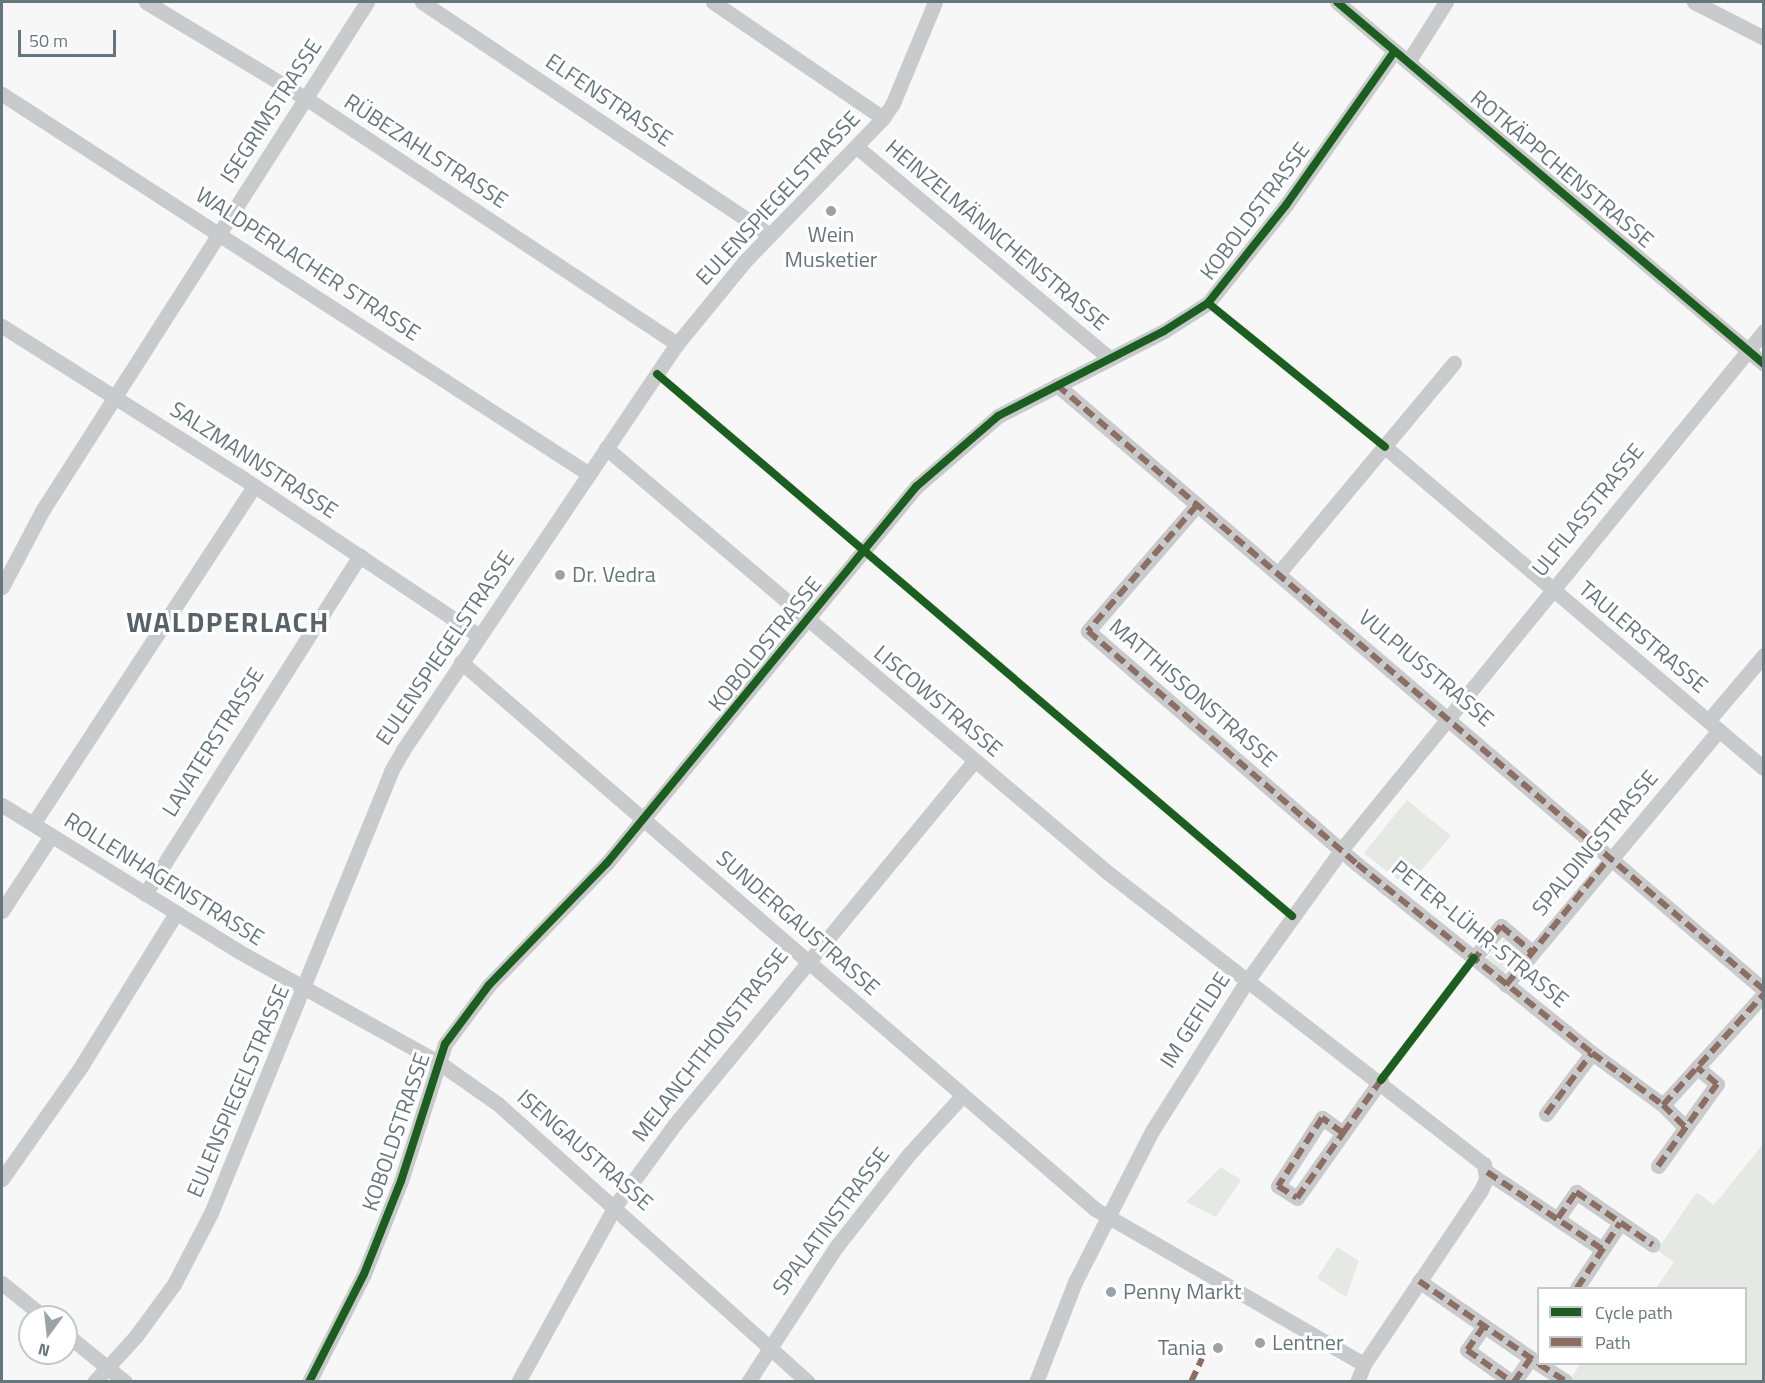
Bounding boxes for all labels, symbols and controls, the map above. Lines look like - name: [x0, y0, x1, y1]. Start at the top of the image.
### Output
- scale bar: [21, 18, 118, 56]
- text: 50 m: [29, 27, 68, 54]
- street label: ISEGRIMSTRASSE: [215, 34, 327, 188]
- street label: ELFENSTRASSE: [541, 48, 677, 152]
- street label: ROTKÄPPCHENSTRASSE: [1465, 85, 1659, 253]
- street label: RÜBEZAHLSTRASSE: [339, 88, 513, 214]
- street label: EULENSPIEGELSTRASSE: [690, 105, 866, 291]
- street label: HEINZELMÄNNCHENSTRASSE: [880, 134, 1114, 336]
- street label: KOBOLDSTRASSE: [1195, 137, 1315, 285]
- street label: WALDPERLACHER STRASSE: [191, 182, 425, 346]
- marker: Wein Musketier: [824, 204, 838, 218]
- place label: Wein Musketier: [785, 221, 877, 272]
- street label: SALZMANNSTRASSE: [165, 396, 343, 524]
- street label: ULFILASSTRASSE: [1526, 438, 1650, 582]
- street label: EULENSPIEGELSTRASSE: [370, 546, 520, 750]
- place label: Dr. Vedra: [572, 562, 656, 588]
- marker: Dr. Vedra: [553, 568, 567, 582]
- street label: KOBOLDSTRASSE: [703, 571, 827, 717]
- street label: TAULERSTRASSE: [1573, 576, 1713, 698]
- street label: VULPIUSSTRASSE: [1353, 604, 1499, 732]
- district label: WALDPERLACH: [126, 605, 330, 639]
- street label: MATTHISSONSTRASSE: [1104, 613, 1282, 773]
- street label: LISCOWSTRASSE: [868, 640, 1008, 762]
- street label: LAVATERSTRASSE: [157, 663, 269, 821]
- street label: SPALDINGSTRASSE: [1526, 765, 1664, 921]
- street label: ROLLENHAGENSTRASSE: [59, 807, 269, 951]
- street label: SUNDERGAUSTRASSE: [711, 845, 885, 1001]
- street label: PETER-LÜHR-STRASSE: [1386, 855, 1574, 1013]
- street label: MELANCHTHONSTRASSE: [626, 943, 794, 1147]
- street label: IM GEFILDE: [1154, 967, 1236, 1073]
- street label: EULENSPIEGELSTRASSE: [181, 981, 295, 1201]
- street label: KOBOLDSTRASSE: [357, 1050, 435, 1214]
- street label: ISENGAUSTRASSE: [512, 1084, 658, 1216]
- street label: SPALATINSTRASSE: [767, 1142, 895, 1300]
- place label: Penny Markt: [1123, 1279, 1241, 1305]
- marker: Penny Markt: [1104, 1285, 1118, 1299]
- legend: [1537, 1287, 1747, 1365]
- text: Cycle path: [1595, 1299, 1673, 1326]
- north arrow: [18, 1305, 78, 1365]
- text: Path: [1595, 1329, 1631, 1356]
- place label: Lentner: [1272, 1330, 1344, 1356]
- place label: Tania: [1158, 1335, 1206, 1361]
- marker: Lentner: [1253, 1336, 1267, 1350]
- text: N: [35, 1337, 52, 1363]
- marker: Tania: [1211, 1341, 1225, 1355]

